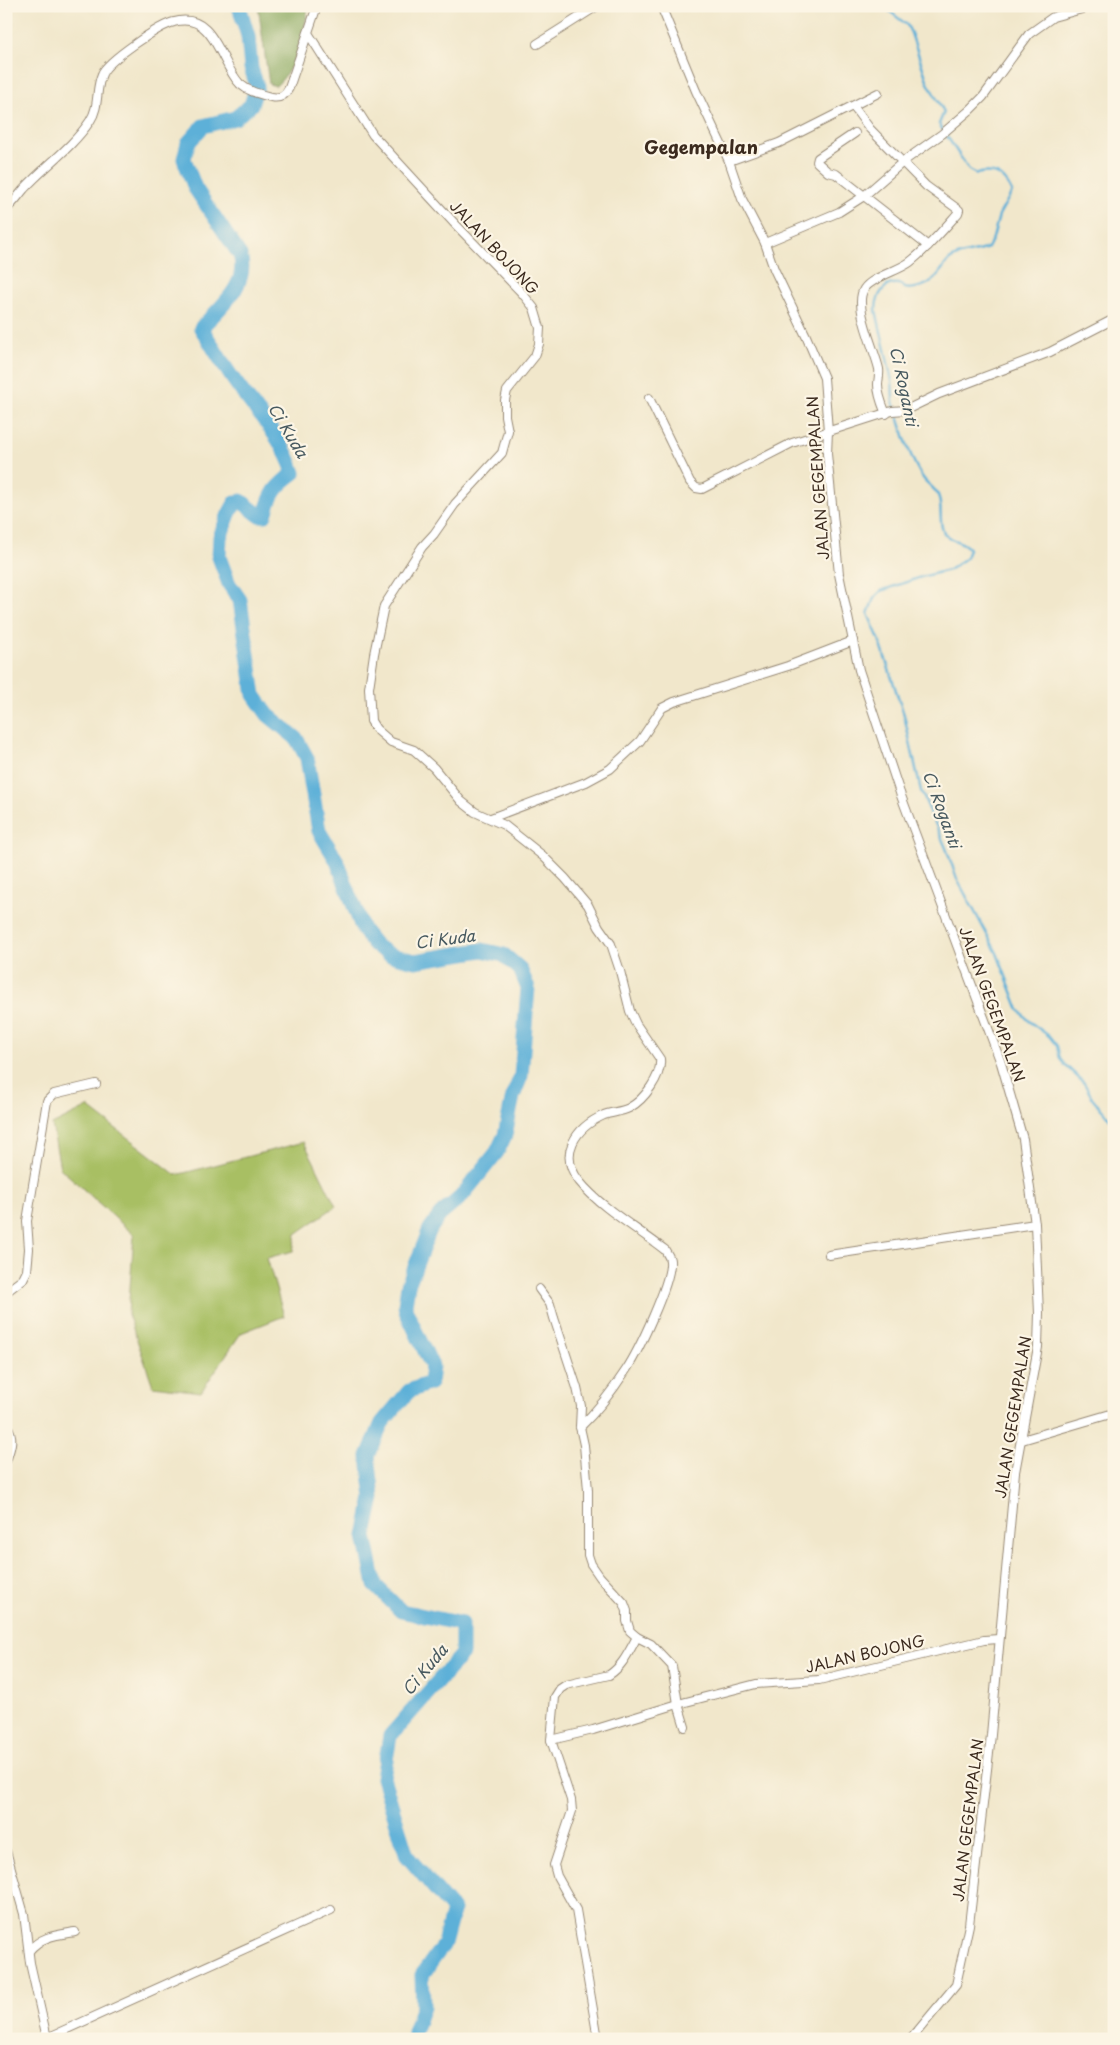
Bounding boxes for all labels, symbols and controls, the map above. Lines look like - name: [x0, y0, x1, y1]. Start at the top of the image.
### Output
- district label: Gegempalan: [644, 133, 758, 160]
- street label: JALAN BOJONG: [445, 194, 545, 300]
- water label: Ci Roganti: [885, 344, 926, 431]
- street label: JALAN GEGEMPALAN: [800, 395, 834, 561]
- water label: Ci Kuda: [263, 398, 315, 463]
- water label: Ci Roganti: [918, 767, 969, 854]
- water label: Ci Kuda: [414, 922, 478, 954]
- street label: JALAN GEGEMPALAN: [954, 923, 1032, 1085]
- street label: JALAN GEGEMPALAN: [988, 1334, 1036, 1500]
- street label: JALAN BOJONG: [803, 1628, 927, 1678]
- water label: Ci Kuda: [395, 1637, 453, 1700]
- street label: JALAN GEGEMPALAN: [946, 1737, 988, 1903]

